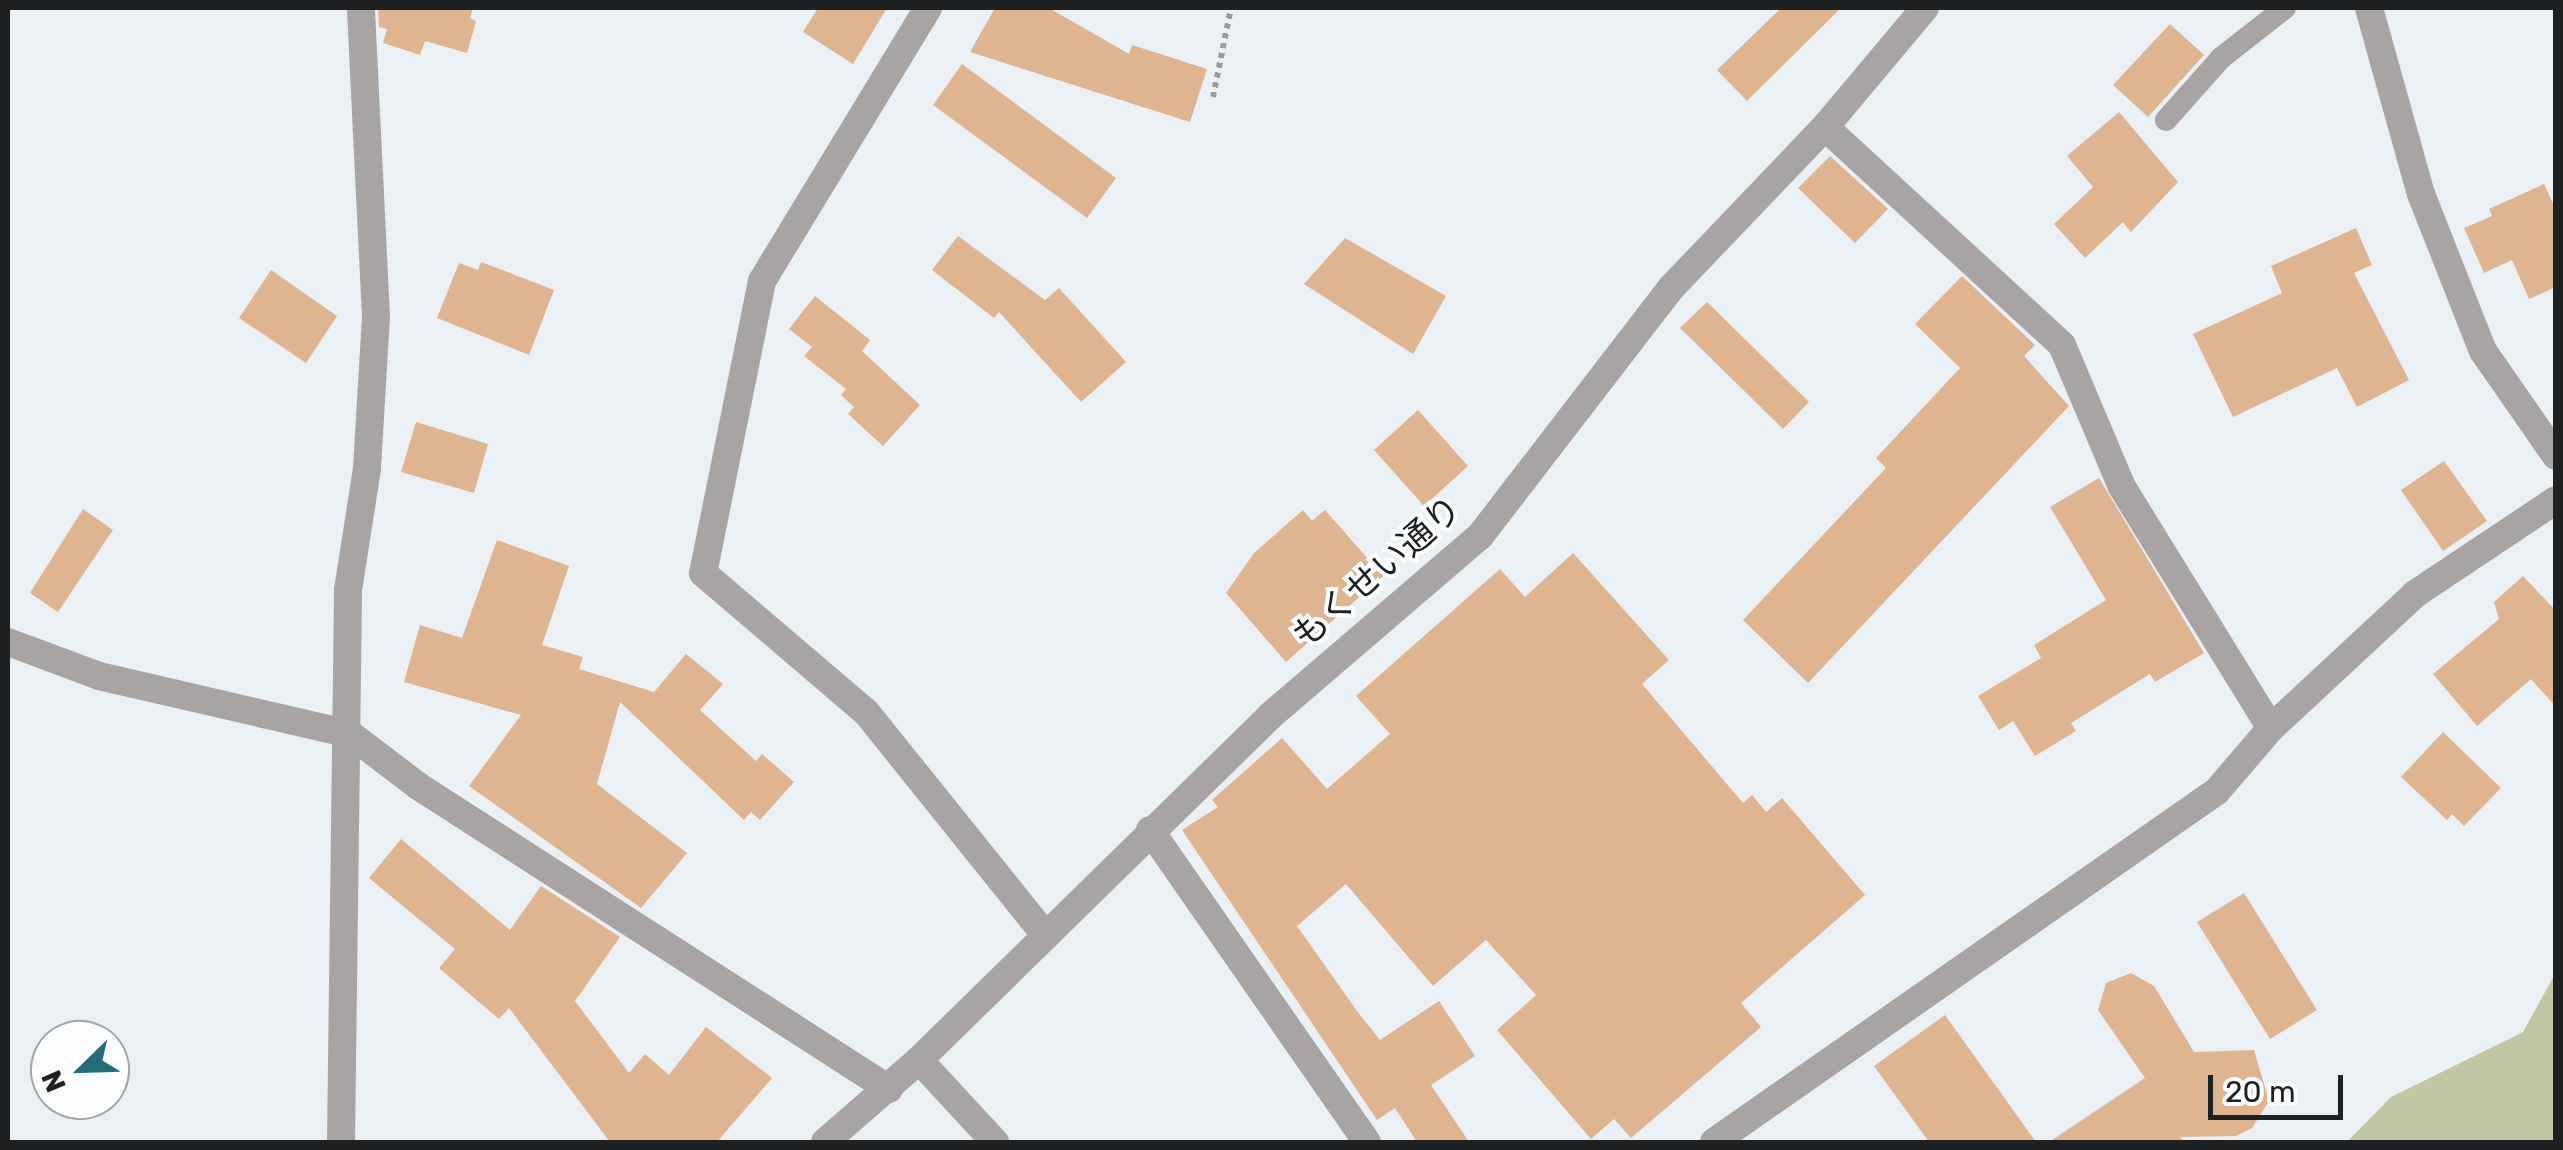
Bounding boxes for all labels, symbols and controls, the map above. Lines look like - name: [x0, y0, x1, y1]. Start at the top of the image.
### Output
- street label: もくせい通り: [1284, 487, 1470, 657]
- north arrow: [30, 1020, 130, 1120]
- scale bar: [2213, 1055, 2348, 1117]
- text: N: [35, 1065, 73, 1097]
- text: 20 m: [2225, 1074, 2296, 1110]

